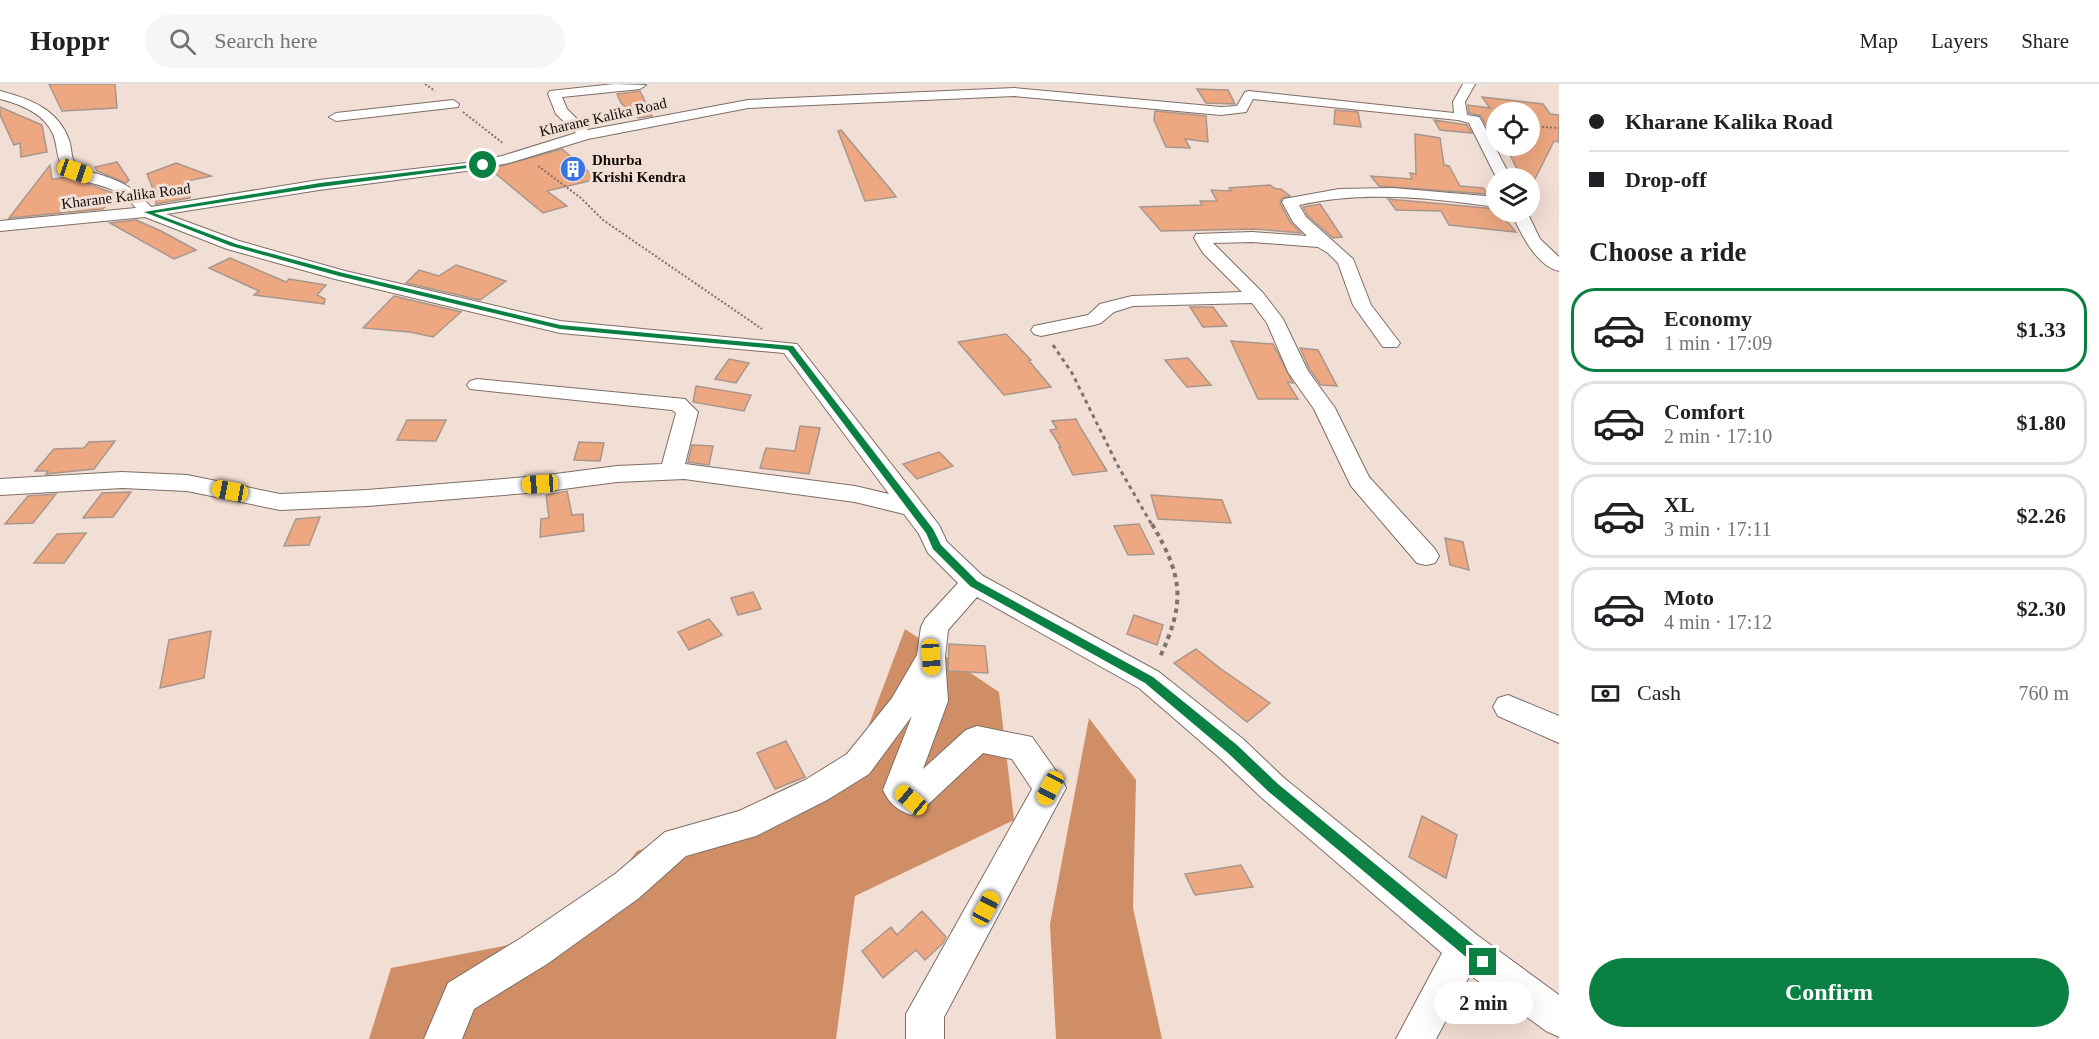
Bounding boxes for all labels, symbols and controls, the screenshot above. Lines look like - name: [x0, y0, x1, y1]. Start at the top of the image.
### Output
- search box: [145, 14, 565, 68]
- text: Hoppr: [30, 25, 109, 56]
- icon: search: [166, 25, 199, 58]
- text: Search here: [214, 28, 318, 53]
- text: Map: [1860, 29, 1898, 53]
- text: Layers: [1931, 29, 1988, 53]
- text: Share: [2021, 29, 2069, 53]
- street label: Kharane Kalika Road: [538, 94, 669, 139]
- map controls: [1486, 102, 1540, 222]
- button: locate: [1486, 102, 1540, 156]
- text: Kharane Kalika Road: [1625, 109, 1833, 134]
- route start: [469, 151, 496, 178]
- place label: Dhurba Krishi Kendra: [592, 152, 686, 185]
- building icon: Dhurba Krishi Kendra: [558, 154, 588, 184]
- car: [55, 157, 95, 185]
- text: Drop-off: [1625, 167, 1706, 192]
- button: layers: [1486, 168, 1540, 222]
- street label: Kharane Kalika Road: [61, 180, 192, 212]
- text: Choose a ride: [1589, 237, 1747, 267]
- icon: car: [1592, 303, 1646, 357]
- text: Economy: [1664, 306, 1752, 331]
- text: $1.33: [2017, 317, 2066, 342]
- text: 1 min · 17:09: [1664, 332, 1772, 354]
- icon: car: [1592, 396, 1646, 450]
- text: Comfort: [1664, 399, 1745, 424]
- text: $1.80: [2017, 410, 2066, 435]
- text: 2 min · 17:10: [1664, 425, 1772, 447]
- car: [521, 474, 559, 494]
- car: [211, 479, 249, 503]
- icon: car: [1592, 489, 1646, 543]
- text: XL: [1664, 492, 1695, 517]
- text: $2.26: [2017, 503, 2066, 528]
- text: 3 min · 17:11: [1664, 518, 1772, 540]
- icon: car: [1592, 582, 1646, 636]
- text: Moto: [1664, 585, 1714, 610]
- text: $2.30: [2017, 596, 2066, 621]
- text: 4 min · 17:12: [1664, 611, 1772, 633]
- car: [921, 638, 941, 676]
- icon: cash: [1589, 677, 1622, 710]
- text: Cash: [1637, 680, 1681, 705]
- text: 760 m: [2018, 682, 2069, 704]
- car: [1034, 768, 1066, 808]
- car: [891, 782, 931, 818]
- car: [970, 888, 1002, 928]
- route end: [1469, 948, 1496, 975]
- button: Confirm: [1589, 958, 2069, 1027]
- callout: 2 min: [1434, 983, 1532, 1025]
- text: 2 min: [1459, 992, 1508, 1014]

